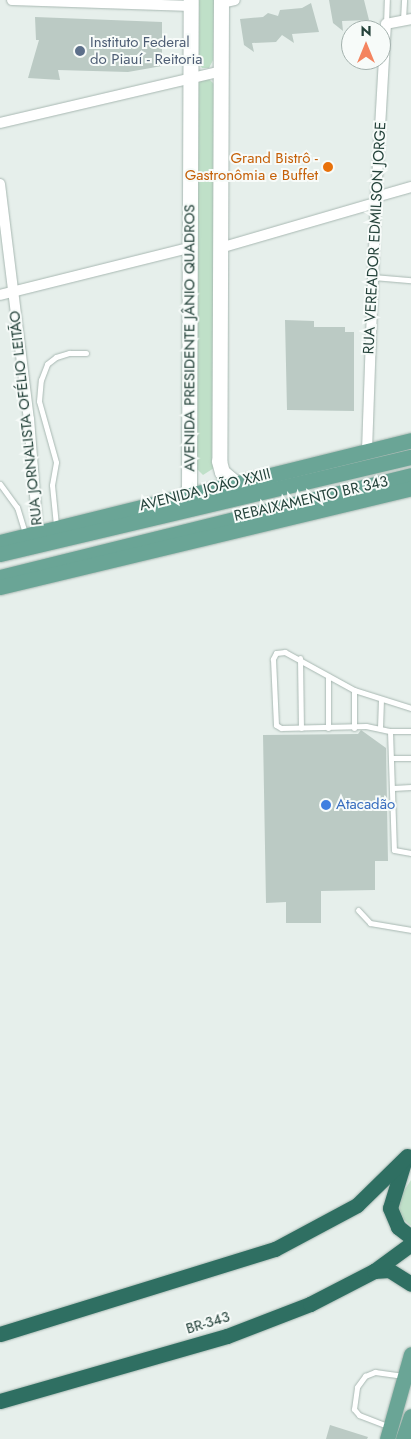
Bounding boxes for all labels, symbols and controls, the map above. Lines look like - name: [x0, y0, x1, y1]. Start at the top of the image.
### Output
- north arrow: [341, 20, 391, 70]
- text: N: [360, 21, 372, 41]
- place label: Instituto Federal do Piauí - Reitoria: [90, 33, 203, 68]
- marker: Instituto Federal do Piauí - Reitoria: [74, 45, 86, 57]
- street label: RUA VEREADOR EDMILSON JORGE: [360, 121, 390, 355]
- place label: Grand Bistrô - Gastronômia e Buffet: [185, 149, 318, 184]
- marker: Grand Bistrô - Gastronômia e Buffet: [322, 161, 334, 173]
- street label: AVENIDA PRESIDENTE JÂNIO QUADROS: [181, 204, 199, 472]
- street label: RUA JORNALISTA OFÉLIO LEITÃO: [6, 310, 46, 526]
- street label: AVENIDA JOÃO XXIII: [138, 465, 272, 515]
- street label: REBAIXAMENTO BR 343: [232, 473, 390, 525]
- place label: Atacadão: [336, 796, 395, 814]
- marker: Atacadão: [320, 799, 332, 811]
- street label: BR-343: [184, 1308, 232, 1338]

